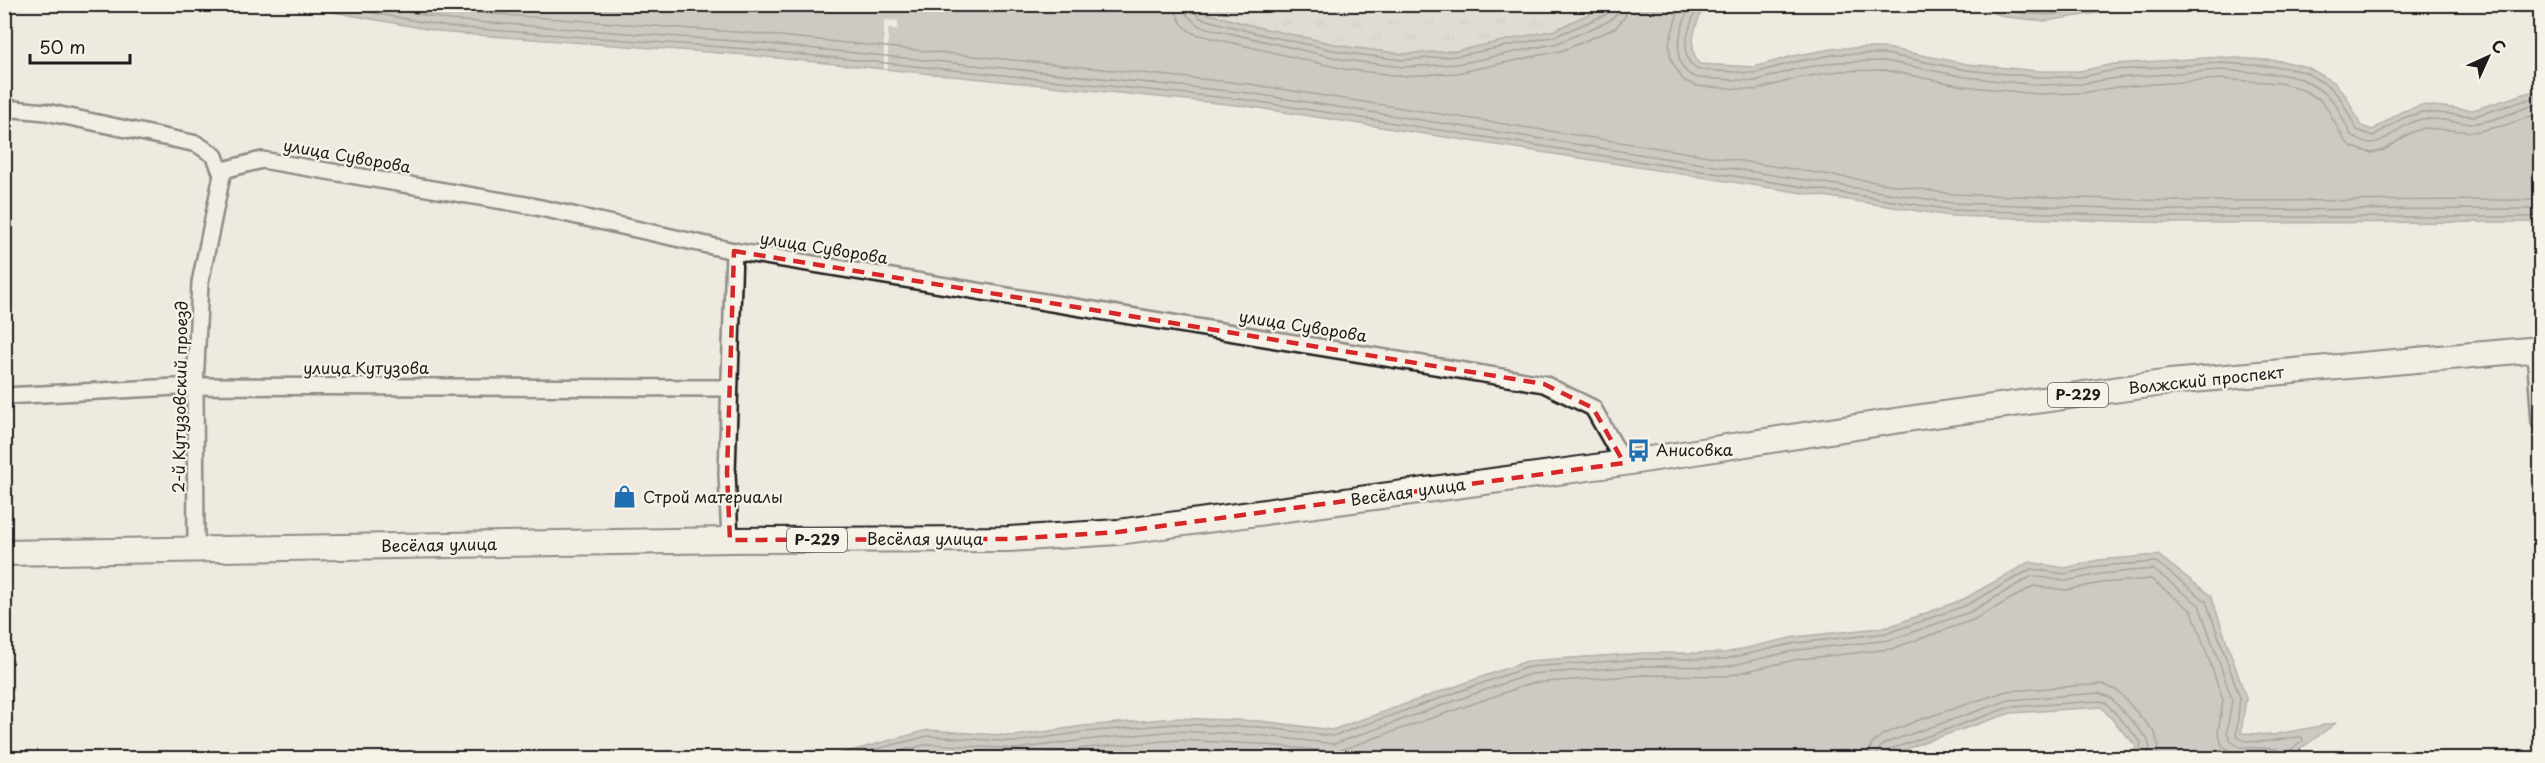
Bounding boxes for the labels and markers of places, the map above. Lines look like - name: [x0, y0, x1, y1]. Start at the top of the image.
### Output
- bus stop icon: Анисовка: [1625, 437, 1651, 463]
- place label: Анисовка: [1656, 437, 1733, 461]
- shop icon: Строй материалы: [612, 484, 638, 510]
- place label: Строй материалы: [643, 484, 783, 508]

